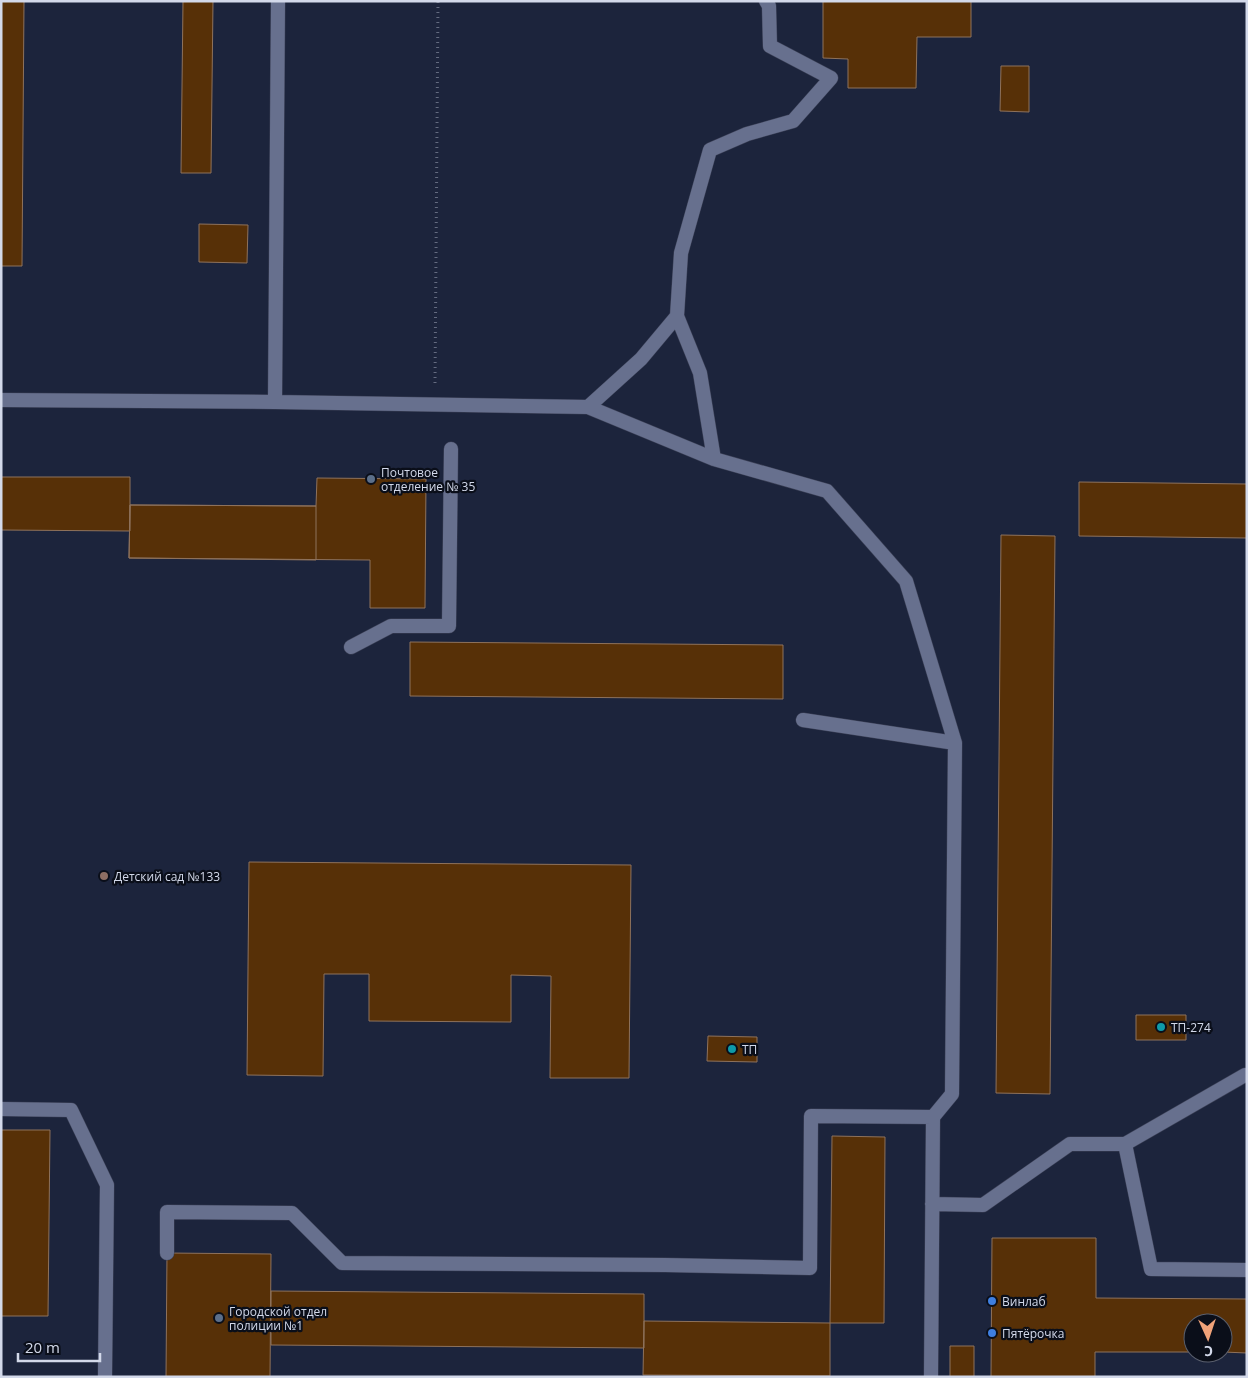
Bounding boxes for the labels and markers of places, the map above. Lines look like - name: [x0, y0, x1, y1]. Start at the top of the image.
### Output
- place label: Почтовое отделение № 35: [381, 464, 475, 495]
- marker: Почтовое отделение № 35: [365, 473, 377, 485]
- place label: Детский сад №133: [114, 868, 220, 885]
- marker: Детский сад №133: [98, 870, 110, 882]
- place label: ТП-274: [1171, 1019, 1211, 1036]
- marker: ТП-274: [1155, 1021, 1167, 1033]
- place label: ТП: [742, 1041, 757, 1058]
- marker: ТП: [726, 1043, 738, 1055]
- place label: Винлаб: [1002, 1293, 1046, 1310]
- marker: Винлаб: [986, 1295, 998, 1307]
- place label: Городской отдел полиции №1: [229, 1303, 327, 1334]
- marker: Городской отдел полиции №1: [213, 1312, 225, 1324]
- place label: Пятёрочка: [1002, 1325, 1064, 1342]
- marker: Пятёрочка: [986, 1327, 998, 1339]

